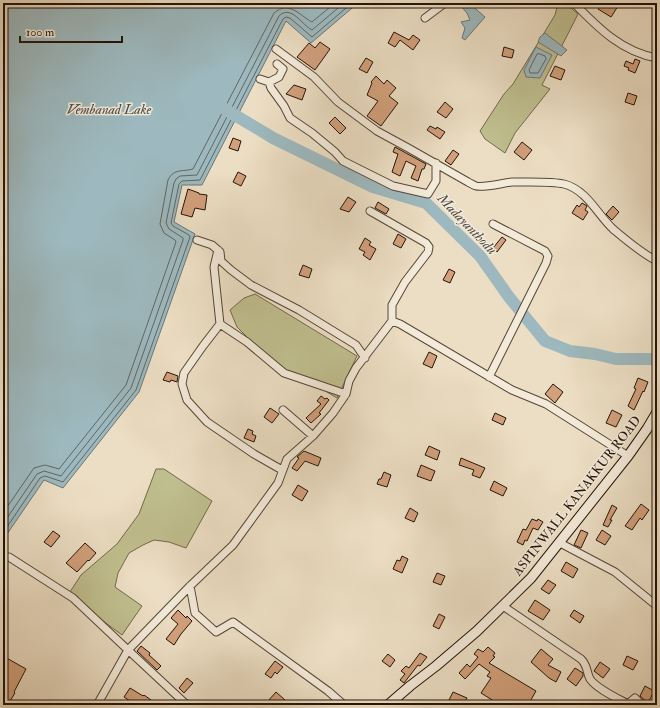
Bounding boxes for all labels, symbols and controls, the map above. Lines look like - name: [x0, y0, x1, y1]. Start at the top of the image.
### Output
- scale bar: [20, 18, 122, 44]
- text: 100 m: [26, 25, 55, 40]
- water label: Vembanad Lake: [67, 101, 151, 118]
- water label: Madayanthodu: [433, 189, 500, 258]
- street label: ASPINWALL KANAKKUR ROAD: [509, 413, 644, 580]

